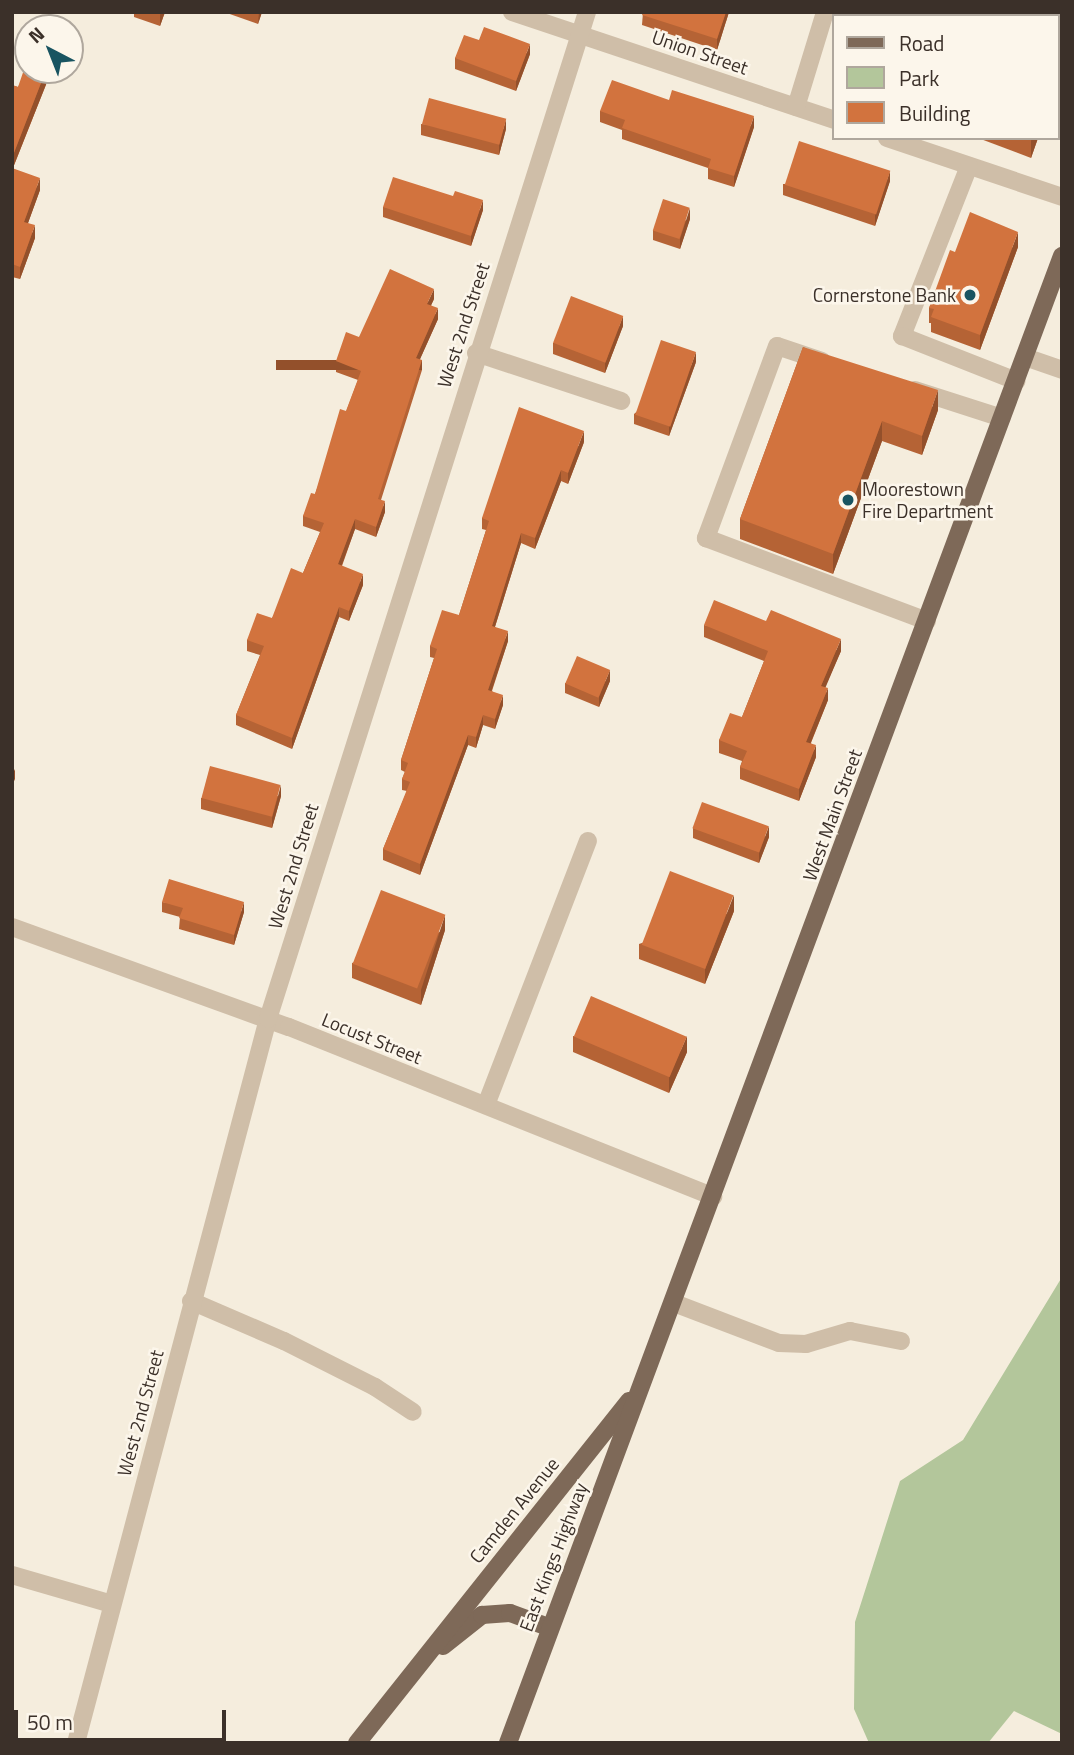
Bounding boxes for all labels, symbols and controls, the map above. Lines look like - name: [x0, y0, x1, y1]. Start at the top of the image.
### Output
- north arrow: [14, 14, 84, 84]
- legend: [832, 14, 1060, 140]
- text: N: [21, 19, 51, 50]
- street label: Union Street: [649, 25, 751, 79]
- text: Road: [899, 27, 944, 59]
- text: Park: [899, 62, 939, 94]
- text: Building: [899, 97, 970, 129]
- street label: West 2nd Street: [432, 260, 494, 390]
- place label: Cornerstone Bank: [813, 284, 956, 306]
- marker: Cornerstone Bank: [962, 287, 978, 303]
- place label: Moorestown Fire Department: [862, 478, 993, 522]
- marker: Moorestown Fire Department: [840, 492, 856, 508]
- street label: West Main Street: [798, 746, 866, 884]
- street label: West 2nd Street: [263, 801, 323, 931]
- street label: Locust Street: [319, 1008, 425, 1068]
- street label: West 2nd Street: [112, 1347, 168, 1479]
- street label: Camden Avenue: [464, 1453, 564, 1567]
- street label: East Kings Highway: [514, 1479, 592, 1635]
- scale bar: [18, 1696, 229, 1740]
- text: 50 m: [27, 1706, 73, 1738]

